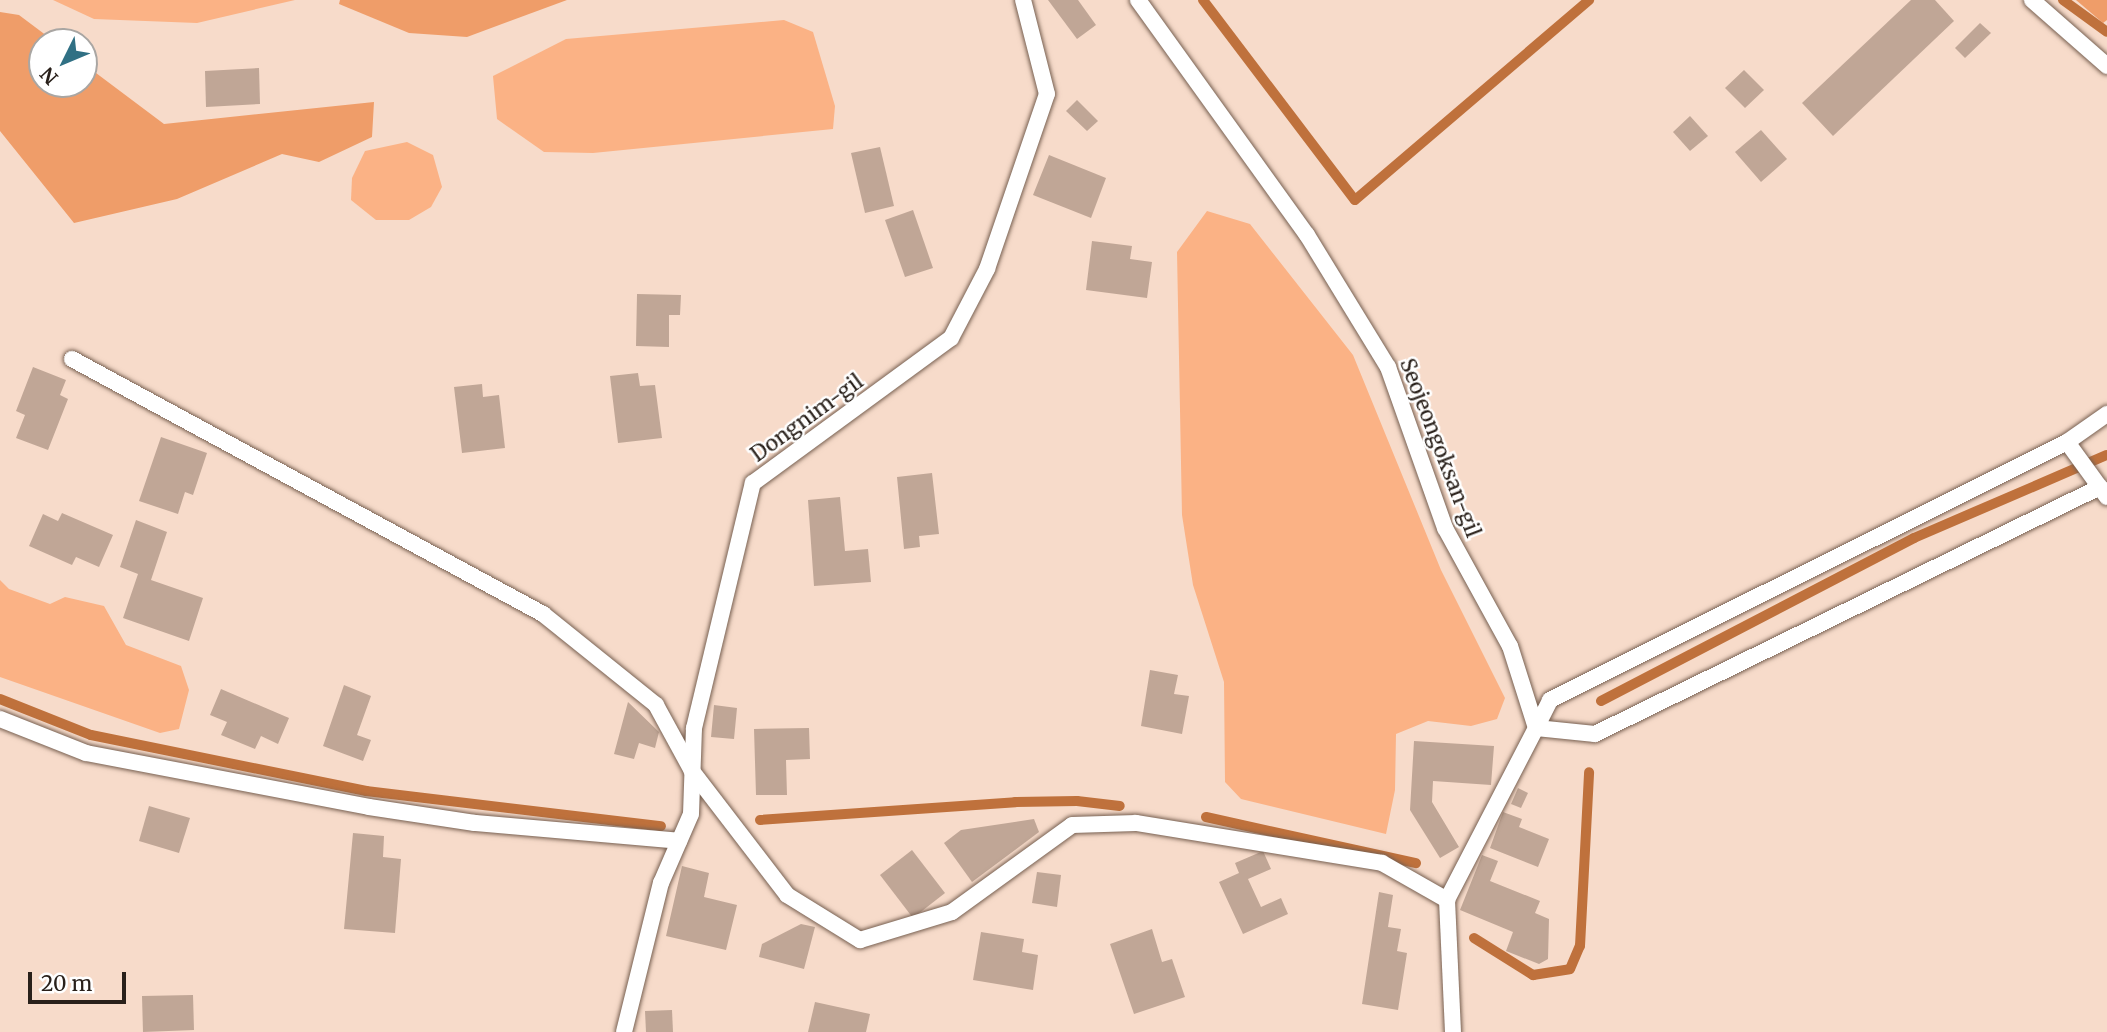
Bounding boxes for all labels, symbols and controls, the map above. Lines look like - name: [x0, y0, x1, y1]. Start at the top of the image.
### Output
- north arrow: [28, 28, 98, 98]
- text: N: [35, 62, 63, 90]
- street label: Seojeongoksan-gil: [1394, 355, 1486, 541]
- street label: Dongnim-gil: [746, 369, 868, 467]
- scale bar: [32, 958, 130, 1002]
- text: 20 m: [41, 970, 92, 997]

